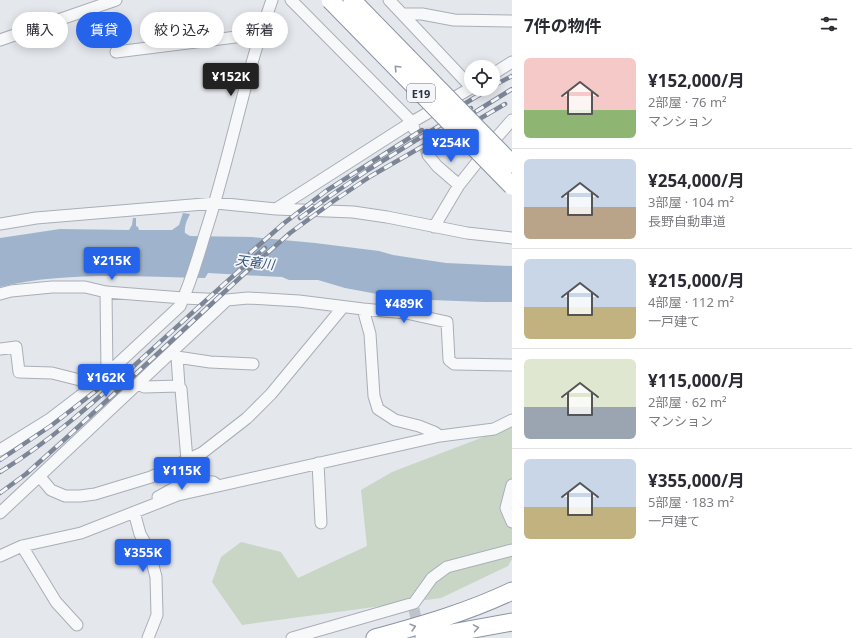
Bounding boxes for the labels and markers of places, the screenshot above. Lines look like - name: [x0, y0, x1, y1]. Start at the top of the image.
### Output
- pin: ¥152K: [203, 63, 259, 97]
- pin: ¥254K: [423, 129, 479, 163]
- pin: ¥215K: [84, 247, 140, 281]
- pin: ¥489K: [376, 290, 432, 324]
- pin: ¥162K: [78, 364, 134, 398]
- pin: ¥115K: [154, 457, 210, 491]
- pin: ¥355K: [115, 539, 171, 573]

